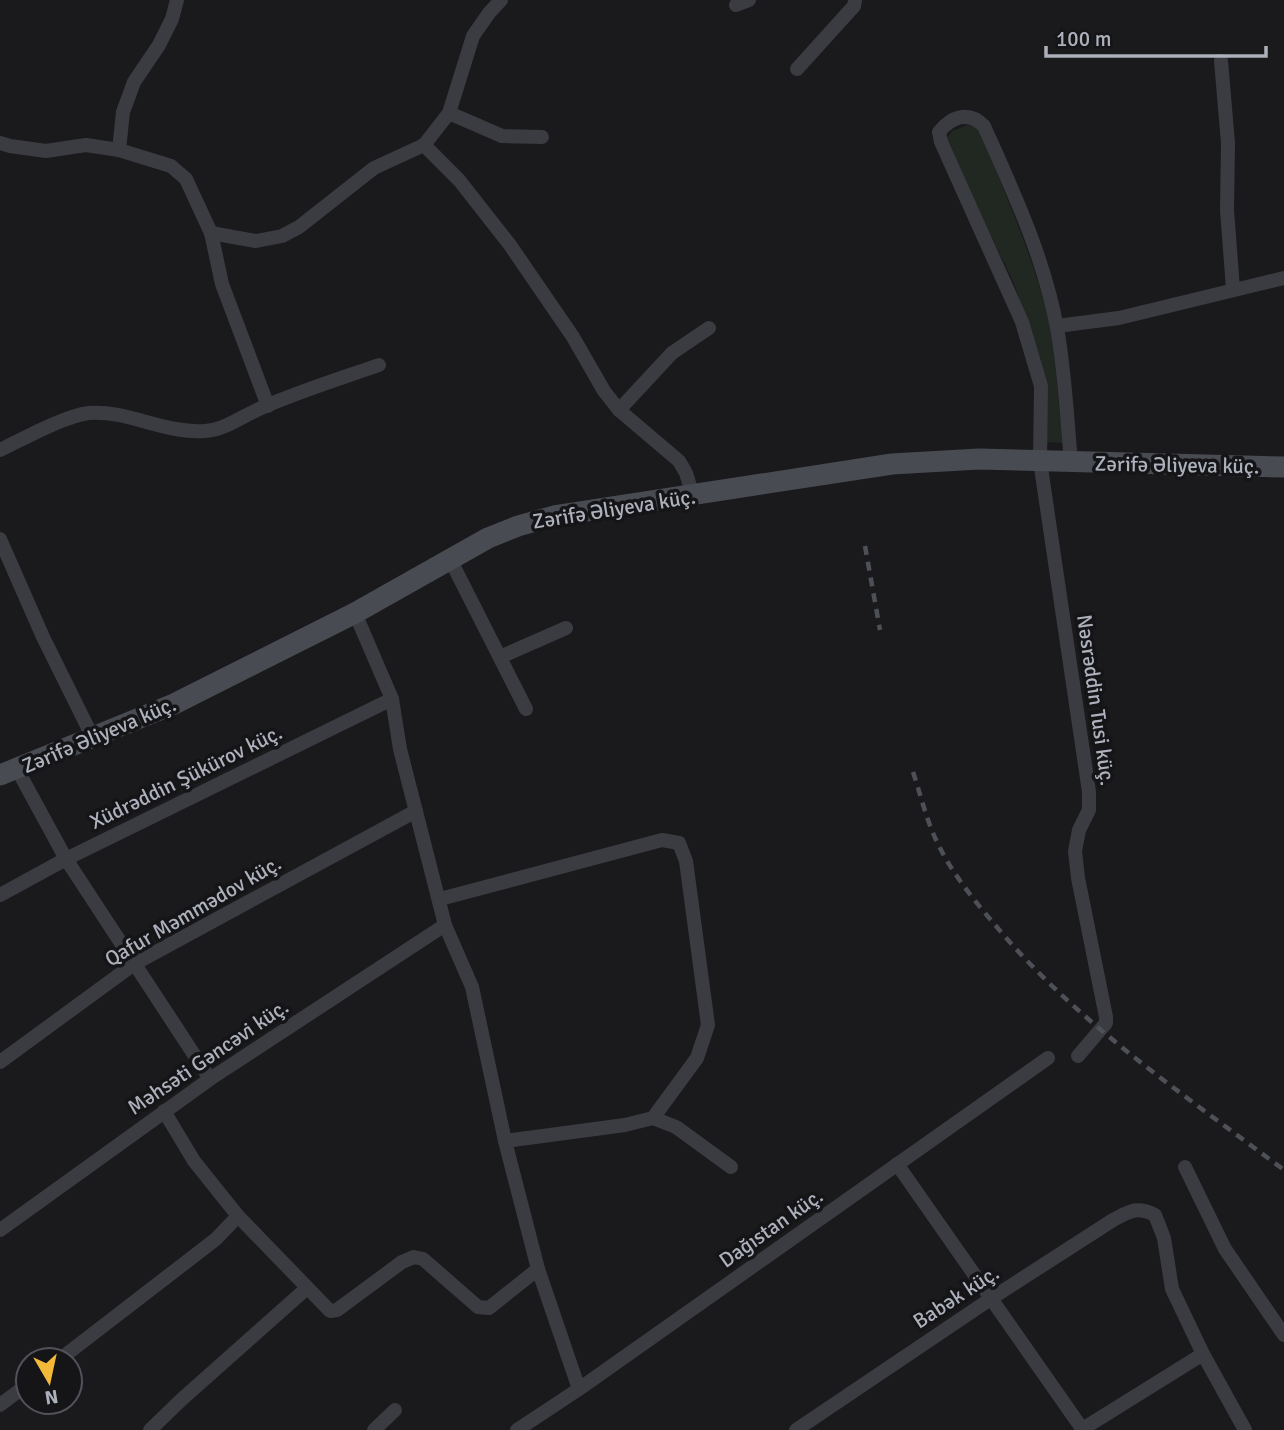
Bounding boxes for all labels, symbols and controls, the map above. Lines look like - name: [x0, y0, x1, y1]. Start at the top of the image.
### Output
- scale bar: [1046, 14, 1266, 58]
- text: 100 m: [1056, 26, 1111, 52]
- street label: Zərifə Əliyeva küç.: [1094, 451, 1260, 479]
- street label: Zərifə Əliyeva küç.: [531, 483, 697, 535]
- street label: Nəsrəddin Tusi küç.: [1071, 613, 1121, 787]
- street label: Zərifə Əliyeva küç.: [18, 691, 180, 779]
- street label: Xüdrəddin Şükürov küç.: [86, 719, 286, 835]
- street label: Qafur Məmmədov küç.: [100, 850, 286, 972]
- street label: Məhsəti Gəncəvi küç.: [123, 993, 293, 1121]
- street label: Dağıstan küç.: [714, 1183, 828, 1273]
- street label: Babək küç.: [908, 1260, 1004, 1334]
- north arrow: [14, 1346, 84, 1416]
- text: N: [43, 1384, 60, 1410]

